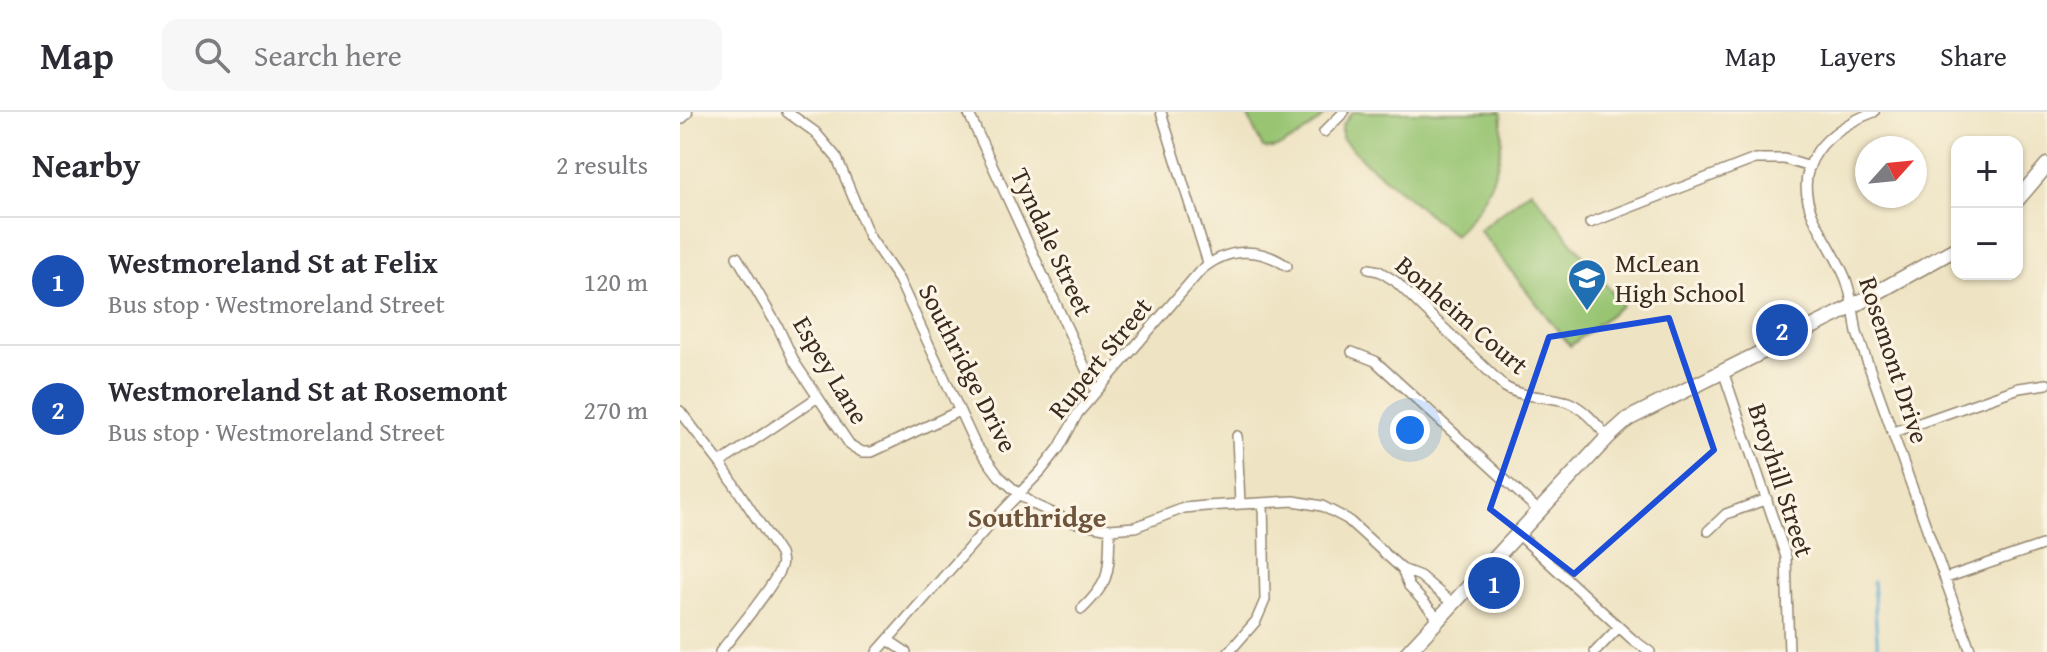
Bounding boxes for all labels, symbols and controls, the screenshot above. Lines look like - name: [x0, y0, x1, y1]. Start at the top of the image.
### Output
- search box: [162, 19, 722, 91]
- text: Map: [40, 27, 114, 83]
- icon: search: [190, 33, 234, 77]
- text: Search here: [254, 33, 402, 77]
- text: Map: [1725, 35, 1776, 76]
- text: Layers: [1820, 35, 1896, 76]
- text: Share: [1940, 35, 2007, 76]
- north arrow: [1855, 136, 1927, 208]
- map controls: [1951, 136, 2023, 280]
- button: +: [1951, 136, 2023, 208]
- text: Nearby: [32, 140, 141, 189]
- text: 2 results: [556, 145, 648, 184]
- street label: Tyndale Street: [1001, 161, 1104, 322]
- button: −: [1951, 208, 2023, 280]
- text: Westmoreland St at Felix: [108, 240, 438, 284]
- place label: McLean High School: [1615, 243, 1745, 312]
- street label: Bonheim Court: [1387, 246, 1537, 383]
- school or university icon: McLean High School: [1566, 257, 1608, 312]
- text: 1: [51, 262, 65, 301]
- text: 120 m: [583, 262, 648, 301]
- street label: Rosemont Drive: [1849, 272, 1940, 448]
- street label: Southridge Drive: [909, 277, 1028, 459]
- text: Bus stop · Westmoreland Street: [108, 284, 445, 323]
- street label: Rupert Street: [1038, 288, 1161, 427]
- pin: 2: [1756, 300, 1808, 360]
- street label: Espey Lane: [784, 308, 879, 431]
- text: Westmoreland St at Rosemont: [108, 368, 507, 412]
- text: 2: [51, 390, 65, 429]
- text: 270 m: [583, 390, 648, 429]
- street label: Broyhill Street: [1738, 398, 1825, 562]
- your location: [1390, 410, 1430, 450]
- text: Bus stop · Westmoreland Street: [108, 412, 445, 451]
- district label: Southridge: [968, 496, 1106, 537]
- pin: 1: [1468, 553, 1520, 613]

